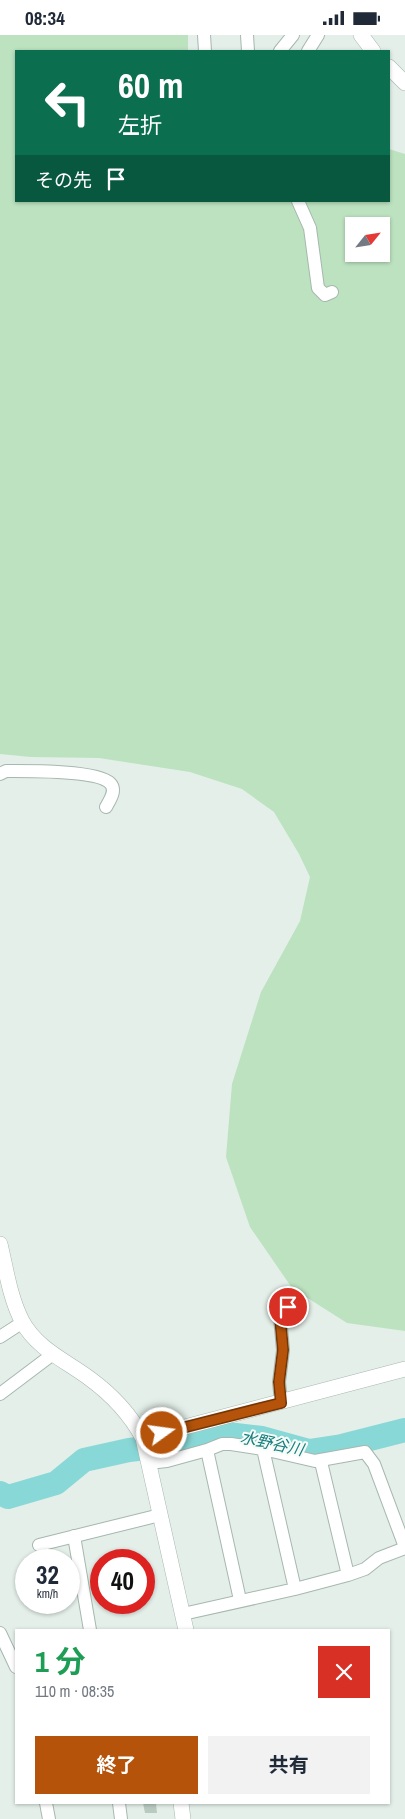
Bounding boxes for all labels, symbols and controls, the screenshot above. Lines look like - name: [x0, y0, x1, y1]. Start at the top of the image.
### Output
- text: 08:34: [25, 5, 65, 31]
- text: 60 m: [118, 62, 183, 109]
- icon: left: [35, 70, 100, 135]
- text: 左折: [118, 110, 162, 140]
- icon: arrive: [102, 165, 130, 193]
- text: その先: [35, 167, 92, 193]
- north arrow: [345, 217, 390, 263]
- map controls: [345, 217, 390, 262]
- pin: [267, 1286, 309, 1328]
- icon: arrive: [274, 1293, 302, 1321]
- position arrow: [135, 1406, 187, 1458]
- water label: 水野谷川: [238, 1426, 308, 1461]
- speed limit sign: 40: [90, 1549, 155, 1614]
- text: 32: [36, 1558, 59, 1592]
- text: km/h: [37, 1586, 58, 1602]
- text: 1 分: [35, 1641, 86, 1681]
- button: close: [318, 1646, 370, 1698]
- text: 110 m · 08:35: [35, 1680, 114, 1702]
- button: 終了: [35, 1736, 198, 1794]
- button: 共有: [208, 1736, 370, 1794]

